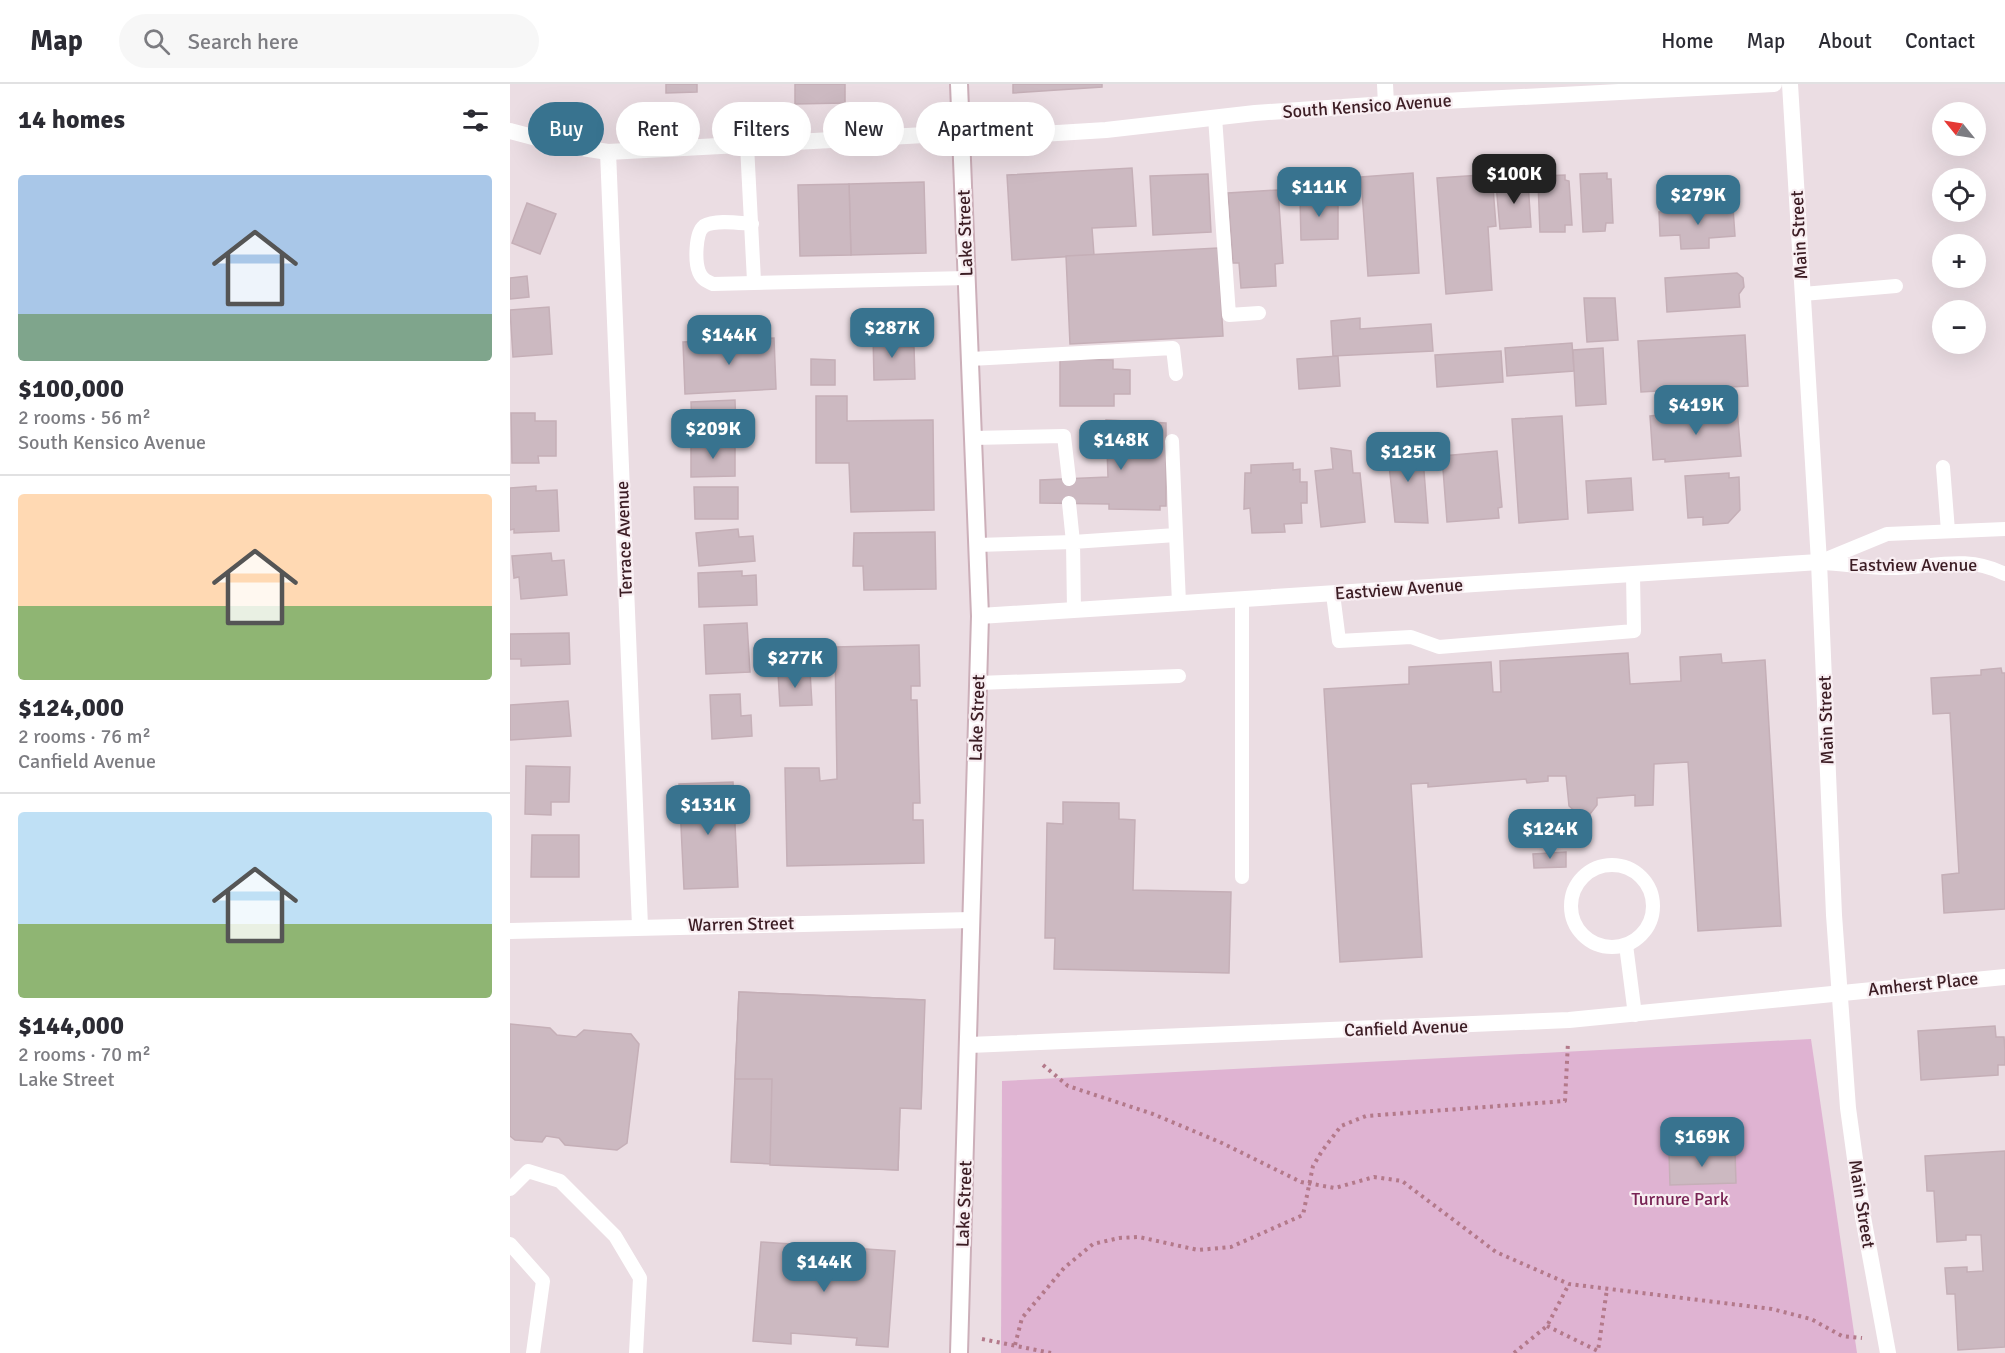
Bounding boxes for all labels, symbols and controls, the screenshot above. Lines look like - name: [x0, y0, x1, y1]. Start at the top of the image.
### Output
- search box: [119, 14, 539, 68]
- text: Map: [30, 24, 83, 58]
- icon: search: [140, 25, 173, 58]
- text: Search here: [188, 28, 299, 55]
- text: Home: [1661, 28, 1714, 54]
- text: Map: [1747, 28, 1785, 54]
- text: About: [1818, 28, 1872, 54]
- text: Contact: [1905, 28, 1975, 54]
- street label: South Kensico Avenue: [1282, 89, 1452, 123]
- chip: Buy: [528, 102, 604, 156]
- chip: Rent: [616, 102, 700, 156]
- chip: Filters: [712, 102, 811, 156]
- chip: New: [823, 102, 904, 156]
- chip: Apartment: [916, 102, 1055, 156]
- north arrow: [1932, 102, 1986, 156]
- map controls: [1932, 102, 1986, 354]
- text: 14 homes: [18, 104, 125, 136]
- icon: filters: [459, 104, 492, 137]
- pin: $100K: [1472, 154, 1556, 205]
- text: $100K: [1486, 161, 1542, 186]
- pin: $111K: [1277, 167, 1361, 218]
- button: locate: [1932, 168, 1986, 222]
- text: $111K: [1291, 174, 1347, 199]
- pin: $279K: [1656, 175, 1740, 226]
- text: $279K: [1670, 182, 1726, 207]
- street label: Lake Street: [952, 189, 978, 277]
- street label: Main Street: [1786, 190, 1812, 280]
- icon: home: [201, 214, 309, 322]
- button: +: [1932, 234, 1986, 288]
- button: −: [1932, 300, 1986, 354]
- pin: $287K: [850, 308, 934, 359]
- pin: $144K: [687, 315, 771, 366]
- text: $287K: [864, 315, 920, 340]
- text: $144K: [701, 322, 757, 347]
- text: $100,000: [18, 373, 124, 405]
- pin: $419K: [1654, 385, 1738, 436]
- text: $419K: [1668, 392, 1724, 417]
- text: 2 rooms · 56 m²: [18, 405, 151, 430]
- pin: $209K: [671, 409, 755, 460]
- text: $209K: [685, 416, 741, 441]
- pin: $148K: [1079, 420, 1163, 471]
- text: $148K: [1093, 427, 1149, 452]
- text: South Kensico Avenue: [18, 430, 206, 455]
- pin: $125K: [1366, 432, 1450, 483]
- text: $125K: [1380, 439, 1436, 464]
- street label: Terrace Avenue: [611, 481, 637, 597]
- icon: home: [201, 533, 309, 641]
- street label: Eastview Avenue: [1849, 554, 1977, 576]
- street label: Eastview Avenue: [1334, 574, 1464, 604]
- pin: $277K: [753, 638, 837, 689]
- text: $277K: [767, 645, 823, 670]
- street label: Lake Street: [964, 674, 990, 762]
- street label: Main Street: [1813, 675, 1839, 765]
- text: $124,000: [18, 692, 124, 724]
- text: 2 rooms · 76 m²: [18, 724, 151, 749]
- text: Canfield Avenue: [18, 749, 156, 774]
- pin: $131K: [666, 785, 750, 836]
- text: $131K: [680, 792, 736, 817]
- pin: $124K: [1508, 809, 1592, 860]
- text: $124K: [1522, 816, 1578, 841]
- icon: home: [201, 851, 309, 959]
- street label: Warren Street: [688, 912, 794, 936]
- street label: Amherst Place: [1867, 967, 1979, 1001]
- text: $144,000: [18, 1010, 124, 1042]
- street label: Canfield Avenue: [1344, 1015, 1468, 1041]
- text: 2 rooms · 70 m²: [18, 1042, 151, 1067]
- text: Lake Street: [18, 1067, 115, 1092]
- pin: $169K: [1660, 1117, 1744, 1168]
- text: $169K: [1674, 1124, 1730, 1149]
- street label: Main Street: [1844, 1158, 1880, 1250]
- street label: Lake Street: [951, 1160, 977, 1248]
- park label: Turnure Park: [1631, 1188, 1729, 1210]
- pin: $144K: [782, 1242, 866, 1293]
- text: $144K: [796, 1249, 852, 1274]

